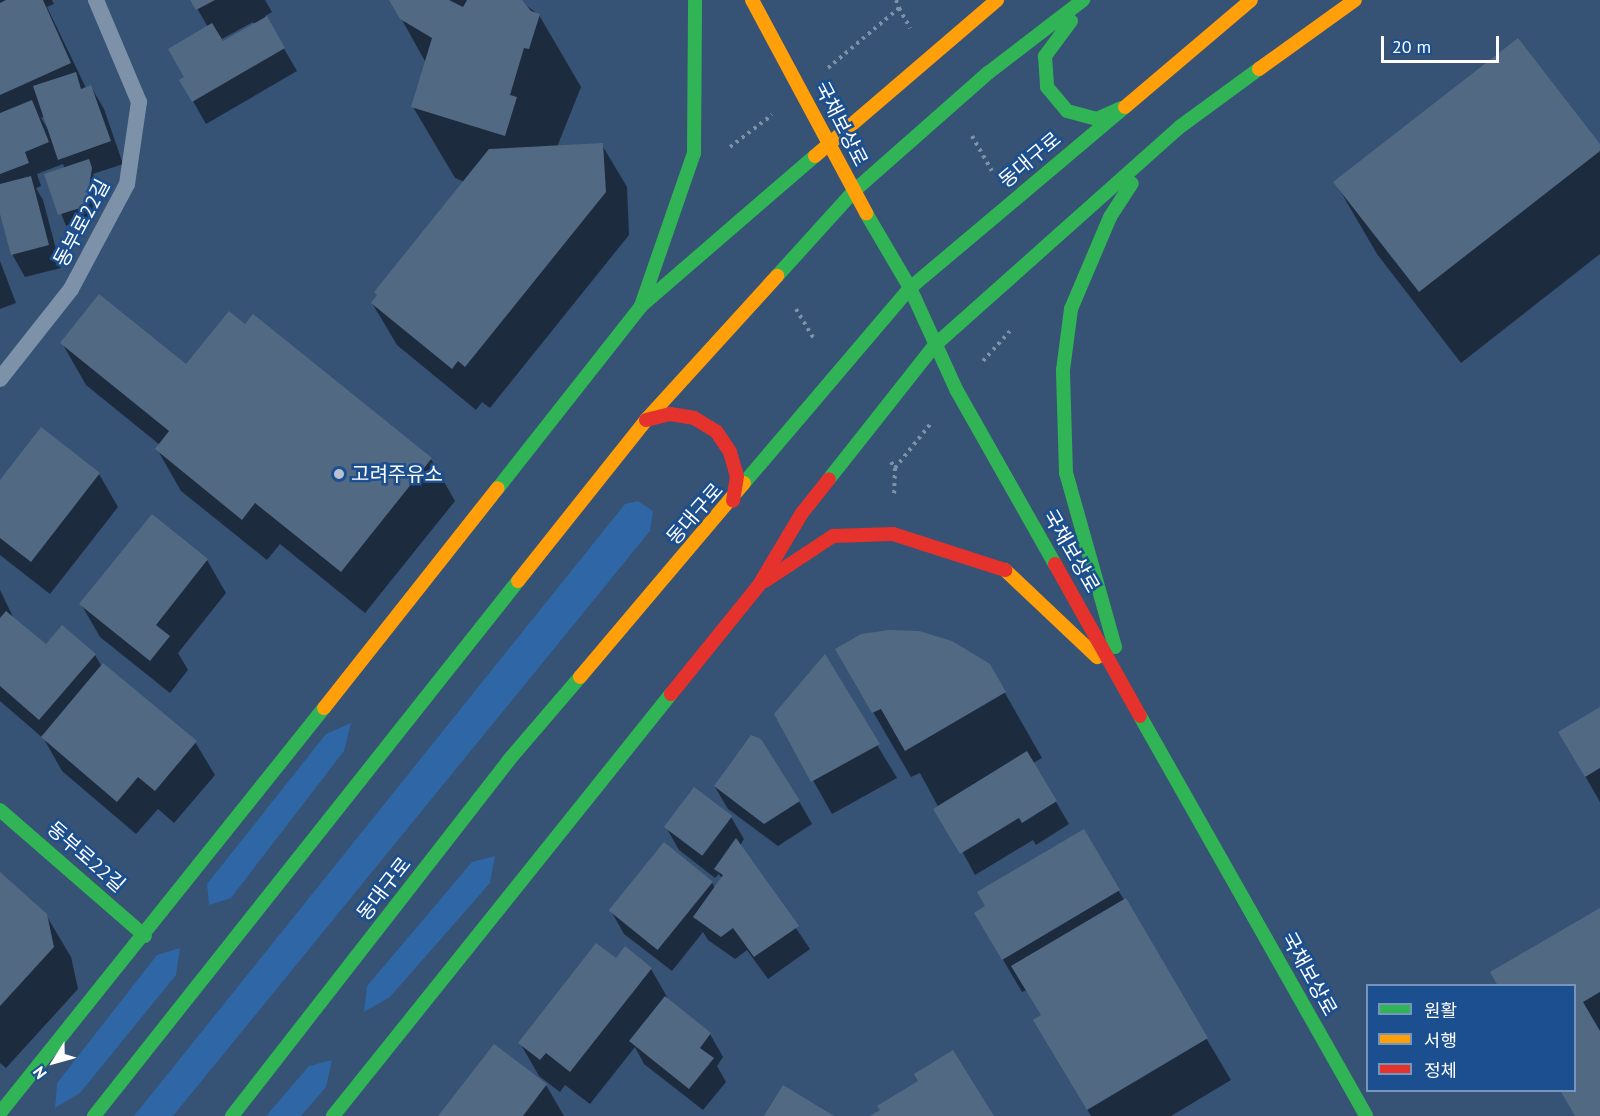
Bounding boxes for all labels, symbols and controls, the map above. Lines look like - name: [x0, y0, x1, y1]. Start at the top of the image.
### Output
- scale bar: [1384, 24, 1502, 62]
- text: 20 m: [1392, 35, 1431, 58]
- street label: 국채보상로: [809, 78, 873, 170]
- street label: 동대구로: [994, 127, 1066, 193]
- street label: 동부로22길: [49, 175, 115, 271]
- place label: 고려주유소: [351, 462, 443, 486]
- marker: 고려주유소: [332, 467, 346, 481]
- street label: 동대구로: [662, 478, 728, 550]
- street label: 국채보상로: [1038, 505, 1104, 597]
- street label: 동부로22길: [42, 817, 130, 897]
- street label: 동대구로: [352, 853, 416, 925]
- street label: 국채보상로: [1276, 928, 1342, 1020]
- legend: [1366, 984, 1576, 1092]
- text: 원활: [1424, 999, 1457, 1022]
- text: 서행: [1424, 1029, 1457, 1052]
- north arrow: [24, 1032, 84, 1092]
- text: 정체: [1424, 1059, 1457, 1082]
- text: N: [28, 1063, 51, 1083]

